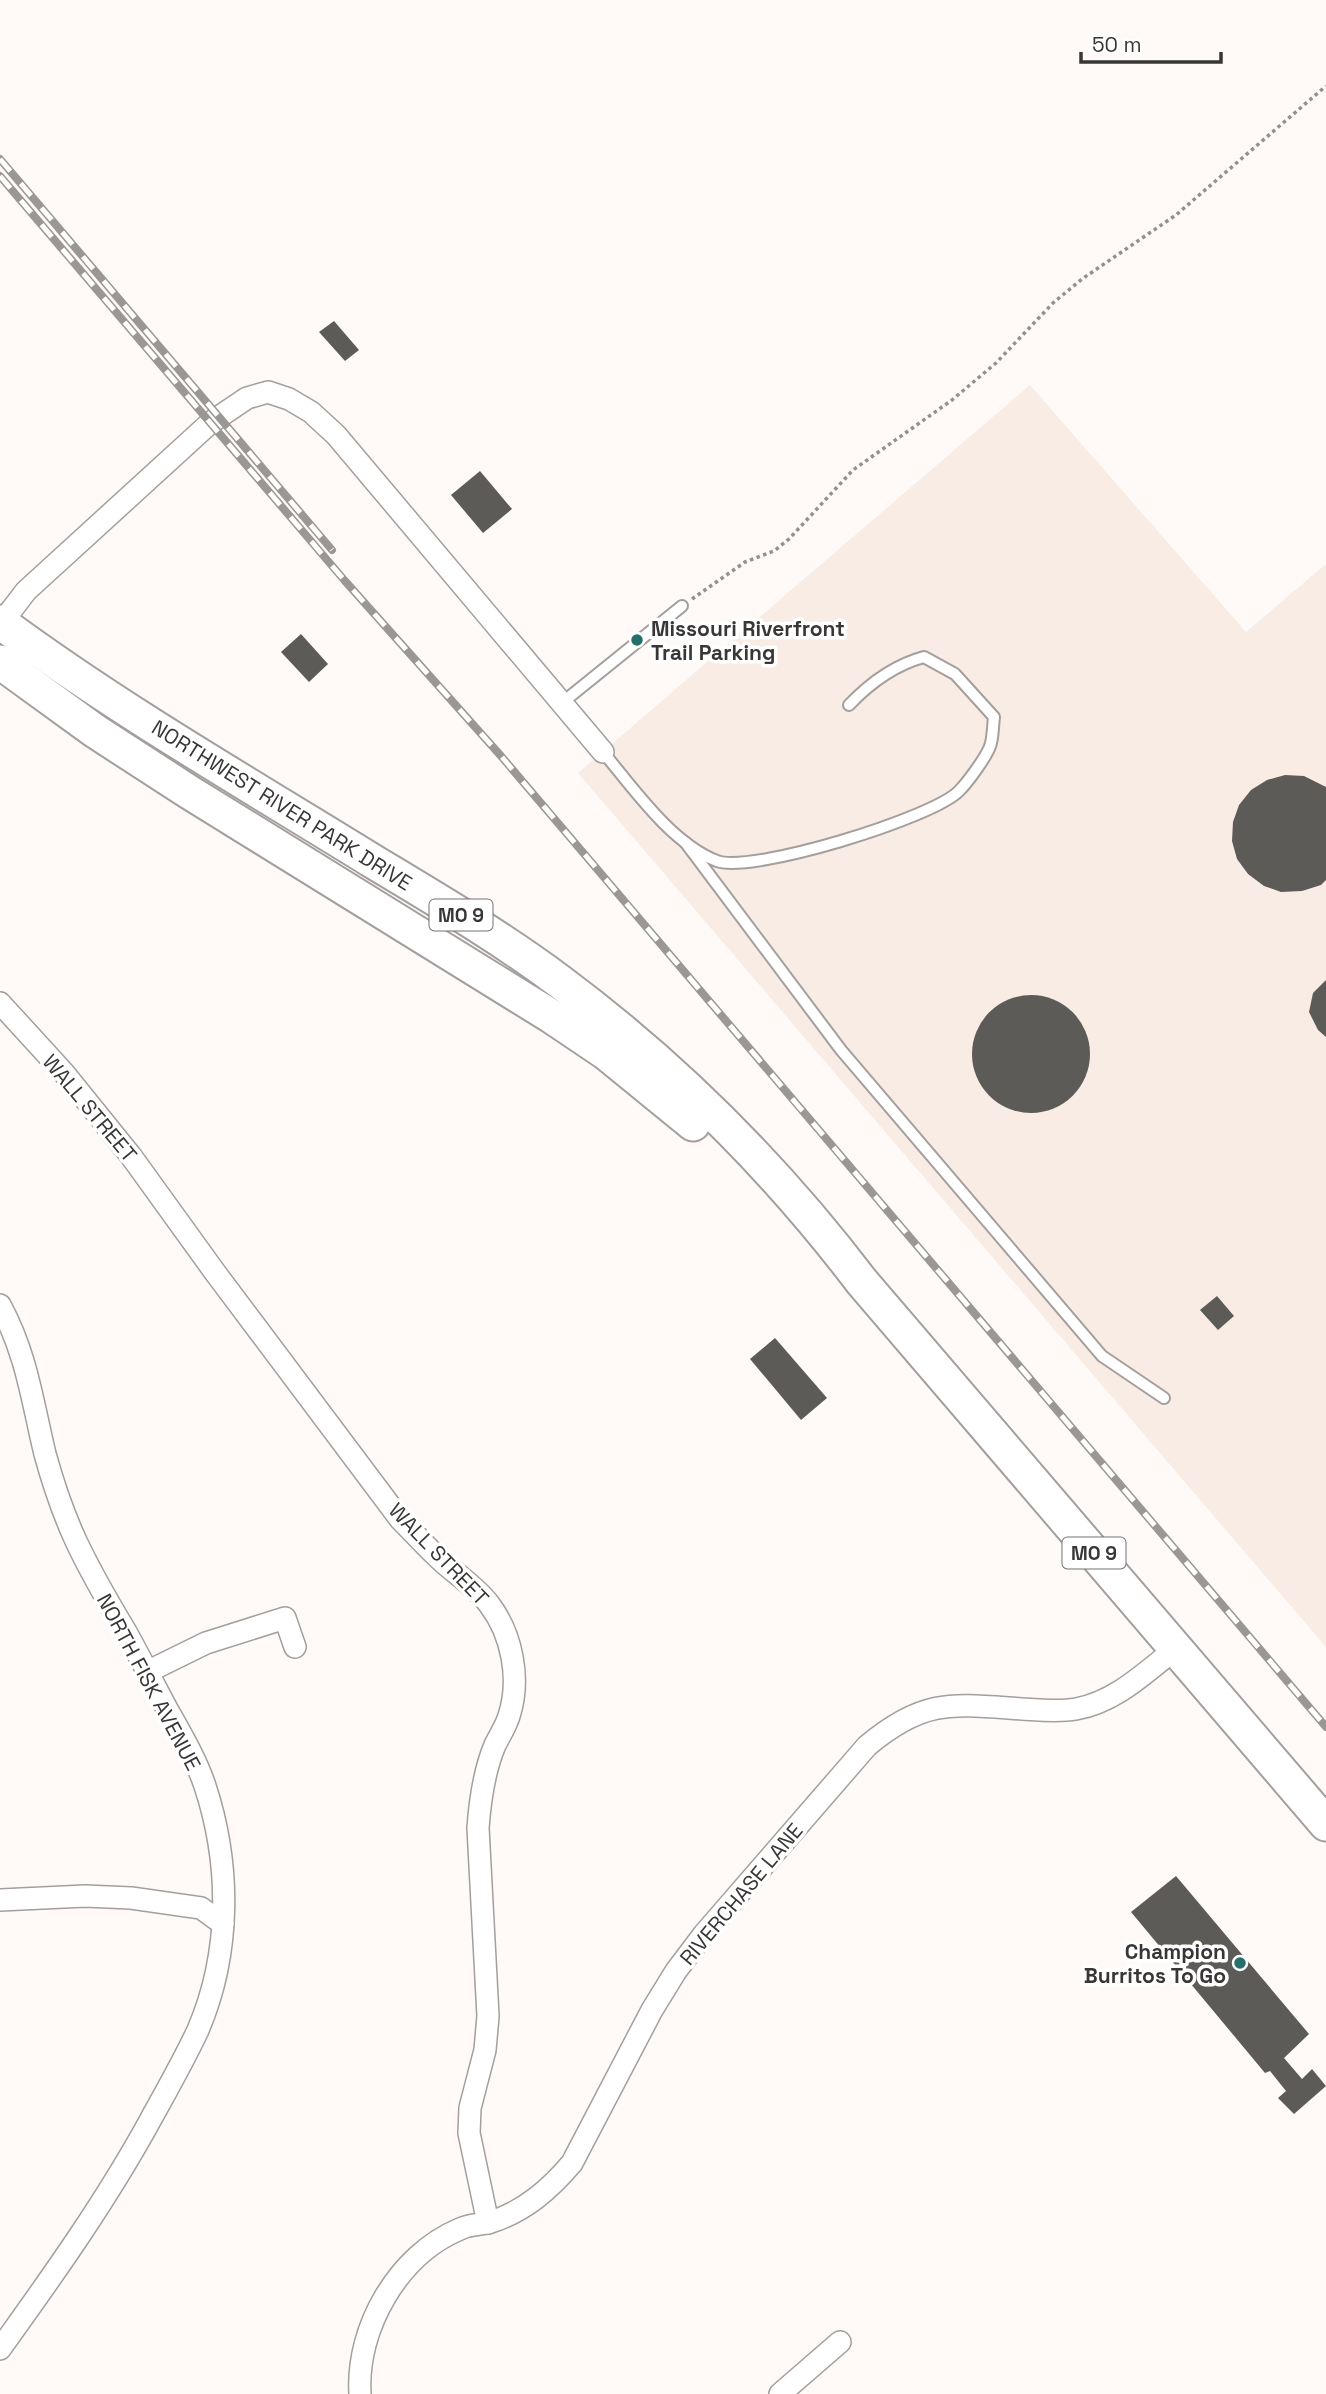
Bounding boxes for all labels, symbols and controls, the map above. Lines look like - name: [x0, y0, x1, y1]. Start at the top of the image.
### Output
- scale bar: [1081, 21, 1221, 65]
- text: 50 m: [1092, 31, 1142, 58]
- place label: Missouri Riverfront Trail Parking: [651, 615, 845, 666]
- marker: Missouri Riverfront Trail Parking: [629, 632, 645, 648]
- street label: NORTHWEST RIVER PARK DRIVE: [147, 714, 417, 896]
- road number: MO 9: [430, 900, 492, 931]
- street label: WALL STREET: [37, 1049, 143, 1167]
- street label: WALL STREET: [383, 1497, 495, 1611]
- road number: MO 9: [1062, 1538, 1126, 1568]
- street label: NORTH FISK AVENUE: [91, 1589, 207, 1775]
- street label: RIVERCHASE LANE: [674, 1817, 808, 1971]
- place label: Champion Burritos To Go: [1084, 1938, 1226, 1989]
- marker: Champion Burritos To Go: [1232, 1955, 1248, 1971]

